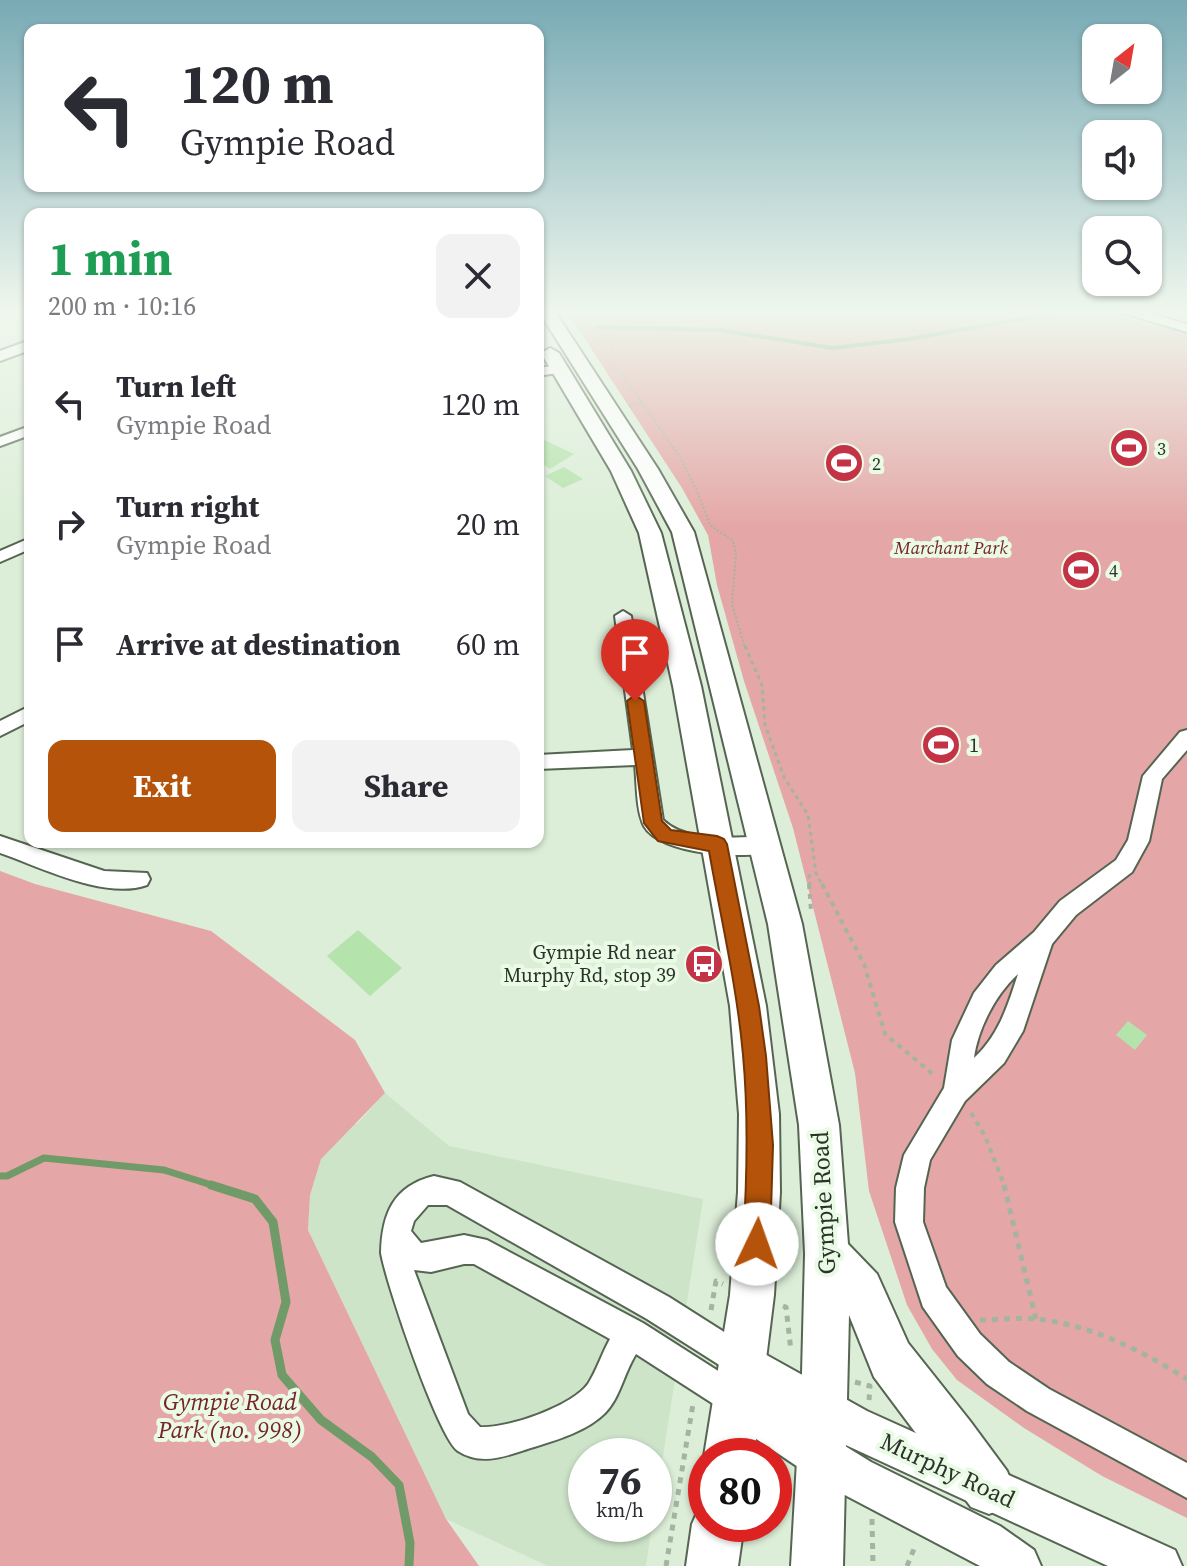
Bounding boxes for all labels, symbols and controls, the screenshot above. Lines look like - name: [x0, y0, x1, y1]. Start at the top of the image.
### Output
- north arrow: [1082, 24, 1162, 104]
- map controls: [1082, 24, 1162, 296]
- text: 120 m: [180, 45, 334, 122]
- icon: left: [48, 56, 152, 160]
- text: Gympie Road: [180, 118, 395, 167]
- button: sound: [1082, 120, 1162, 200]
- button: search: [1082, 216, 1162, 296]
- text: 1 min: [48, 225, 173, 291]
- button: close: [436, 234, 520, 318]
- text: 200 m · 10:16: [48, 288, 196, 324]
- text: Turn left: [116, 366, 236, 407]
- icon: left: [48, 382, 92, 426]
- text: 120 m: [441, 384, 520, 425]
- text: Gympie Road: [116, 407, 271, 443]
- sports icon: 3: [1108, 427, 1150, 469]
- place label: 3: [1157, 436, 1166, 461]
- sports icon: 2: [823, 442, 865, 484]
- place label: 2: [872, 451, 881, 476]
- text: Turn right: [116, 486, 259, 527]
- icon: right: [48, 502, 92, 546]
- text: 20 m: [456, 504, 520, 545]
- text: Gympie Road: [116, 527, 271, 563]
- park label: Marchant Park: [893, 535, 1008, 560]
- sports icon: 4: [1060, 549, 1102, 591]
- place label: 4: [1109, 558, 1118, 583]
- pin: [601, 619, 669, 701]
- icon: arrive: [48, 622, 92, 666]
- text: Arrive at destination: [116, 624, 401, 665]
- text: 60 m: [456, 624, 520, 665]
- icon: arrive: [613, 631, 657, 675]
- sports icon: 1: [920, 724, 962, 766]
- place label: 1: [969, 731, 979, 759]
- button: Exit: [48, 740, 276, 832]
- button: Share: [292, 740, 520, 832]
- place label: Gympie Rd near Murphy Rd, stop 39: [503, 938, 677, 989]
- bus stop icon: Gympie Rd near Murphy Rd, stop 39: [683, 943, 725, 985]
- street label: Gympie Road: [803, 1130, 843, 1275]
- position arrow: [715, 1202, 799, 1286]
- park label: Gympie Road Park (no. 998): [157, 1385, 302, 1446]
- street label: Murphy Road: [875, 1424, 1021, 1516]
- speed limit sign: 80: [688, 1438, 792, 1542]
- text: 76: [598, 1453, 642, 1507]
- text: km/h: [596, 1496, 644, 1524]

